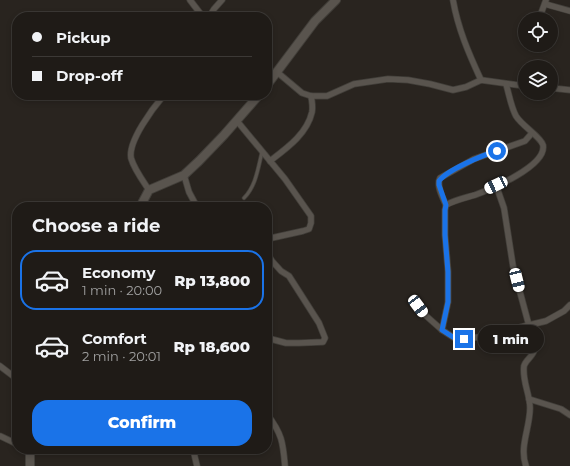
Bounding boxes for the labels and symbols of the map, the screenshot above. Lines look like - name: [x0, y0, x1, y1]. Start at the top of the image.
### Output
- route start: [488, 142, 506, 160]
- car: [483, 174, 509, 196]
- car: [508, 267, 526, 293]
- car: [406, 293, 430, 319]
- callout: 1 min: [478, 325, 544, 353]
- route end: [455, 330, 473, 348]

